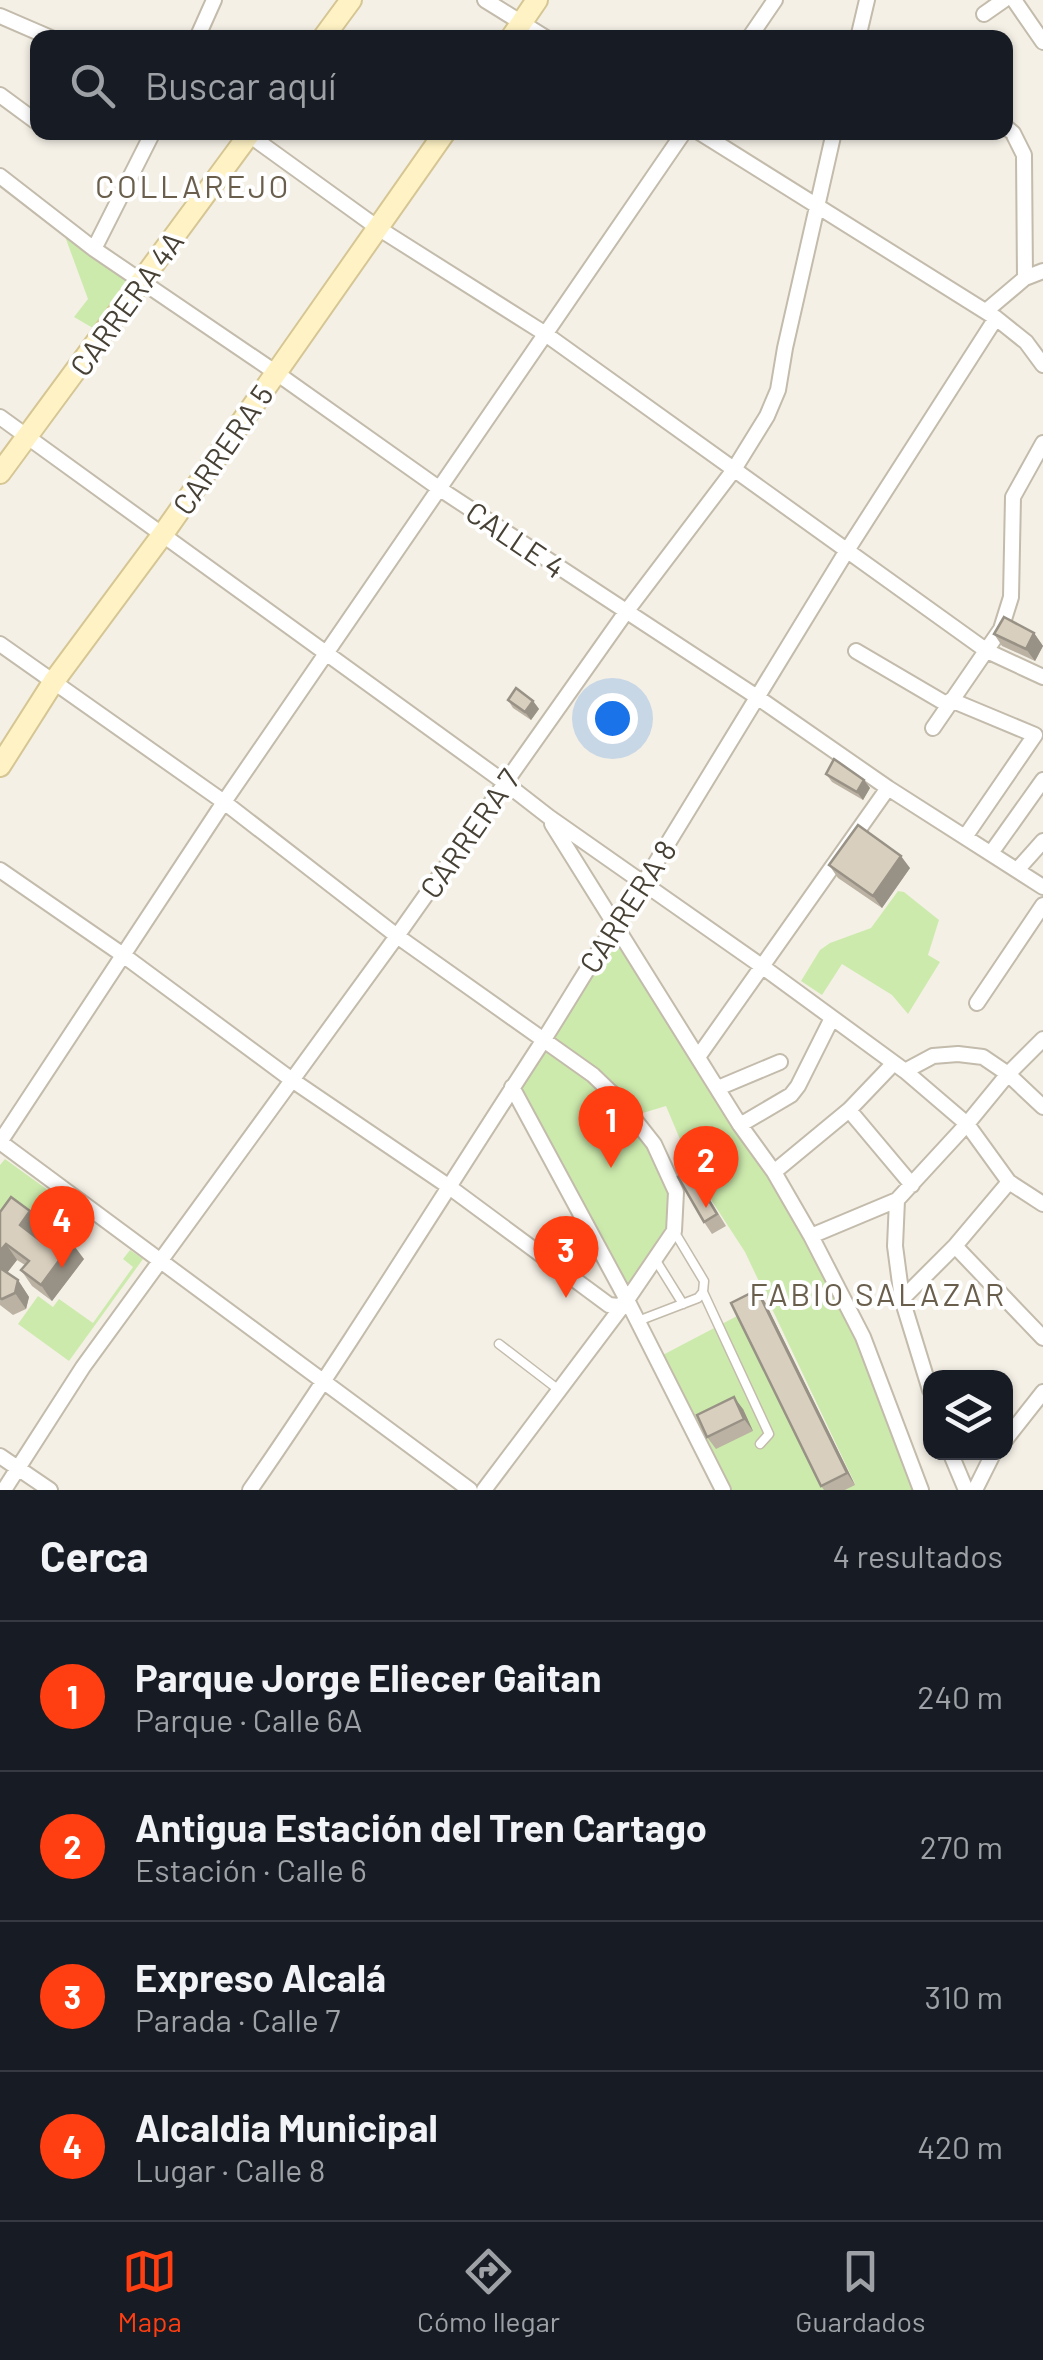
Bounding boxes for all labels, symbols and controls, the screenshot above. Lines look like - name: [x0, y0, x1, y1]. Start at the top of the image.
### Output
- search box: [30, 30, 1013, 140]
- icon: search: [65, 58, 120, 113]
- text: Buscar aquí: [145, 62, 336, 108]
- district label: COLLAREJO: [95, 166, 291, 204]
- street label: CARRERA 4A: [62, 224, 190, 382]
- street label: CARRERA 5: [164, 377, 280, 521]
- street label: CALLE 4: [460, 493, 572, 585]
- your location: [587, 693, 638, 744]
- street label: CARRERA 7: [411, 762, 527, 904]
- street label: CARRERA 8: [571, 833, 683, 979]
- pin: 1: [578, 1086, 644, 1168]
- pin: 2: [674, 1126, 738, 1208]
- pin: 4: [30, 1186, 94, 1268]
- pin: 3: [534, 1216, 598, 1298]
- district label: FABIO SALAZAR: [749, 1274, 1007, 1312]
- map controls: [923, 1370, 1013, 1460]
- button: layers: [923, 1370, 1013, 1460]
- text: Cerca: [40, 1530, 149, 1580]
- text: 4 resultados: [833, 1536, 1003, 1574]
- text: Parque Jorge Eliecer Gaitan: [135, 1654, 601, 1700]
- text: 1: [67, 1677, 78, 1715]
- text: 240 m: [917, 1677, 1003, 1715]
- text: Parque · Calle 6A: [135, 1700, 363, 1738]
- text: Antigua Estación del Tren Cartago: [135, 1804, 707, 1850]
- text: 2: [64, 1827, 81, 1865]
- text: 270 m: [920, 1827, 1003, 1865]
- text: Estación · Calle 6: [135, 1850, 367, 1888]
- text: Expreso Alcalá: [135, 1954, 386, 2000]
- text: 3: [64, 1977, 81, 2015]
- text: 310 m: [925, 1977, 1003, 2015]
- text: Parada · Calle 7: [135, 2000, 340, 2038]
- text: Alcaldia Municipal: [135, 2104, 438, 2150]
- text: 4: [63, 2127, 82, 2165]
- text: 420 m: [917, 2127, 1003, 2165]
- text: Lugar · Calle 8: [135, 2150, 325, 2188]
- tab: Mapa: [118, 2244, 182, 2338]
- tab: Cómo llegar: [417, 2244, 560, 2338]
- tab: Guardados: [795, 2244, 925, 2338]

